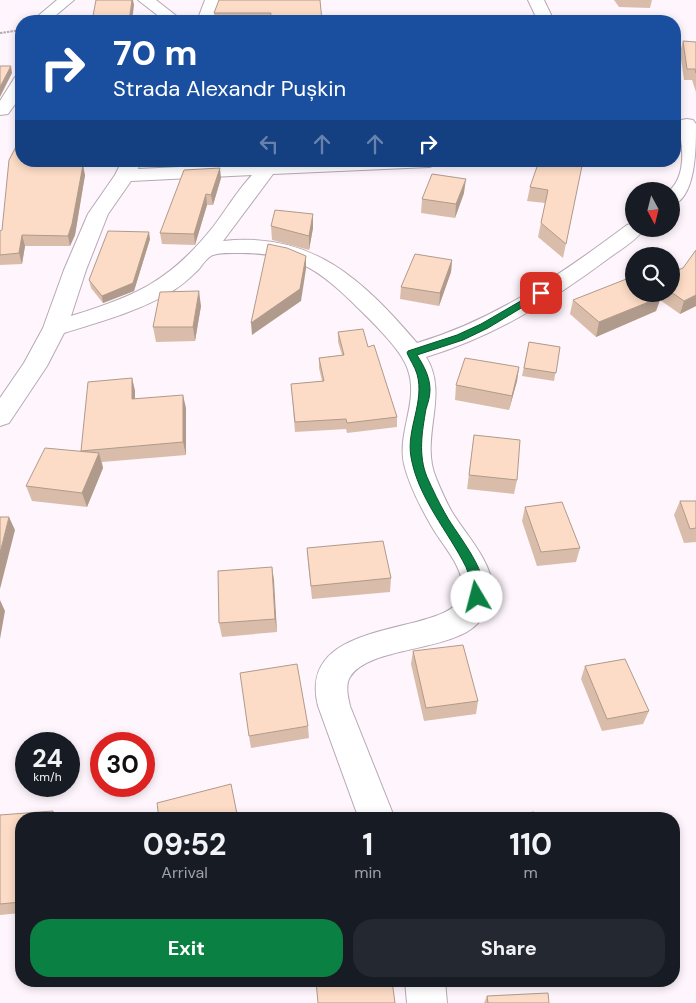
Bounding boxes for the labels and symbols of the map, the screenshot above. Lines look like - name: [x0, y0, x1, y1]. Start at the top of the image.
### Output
- north arrow: [625, 182, 680, 238]
- pin: [520, 272, 562, 314]
- position arrow: [450, 570, 502, 622]
- speed limit sign: 30: [90, 732, 155, 797]

